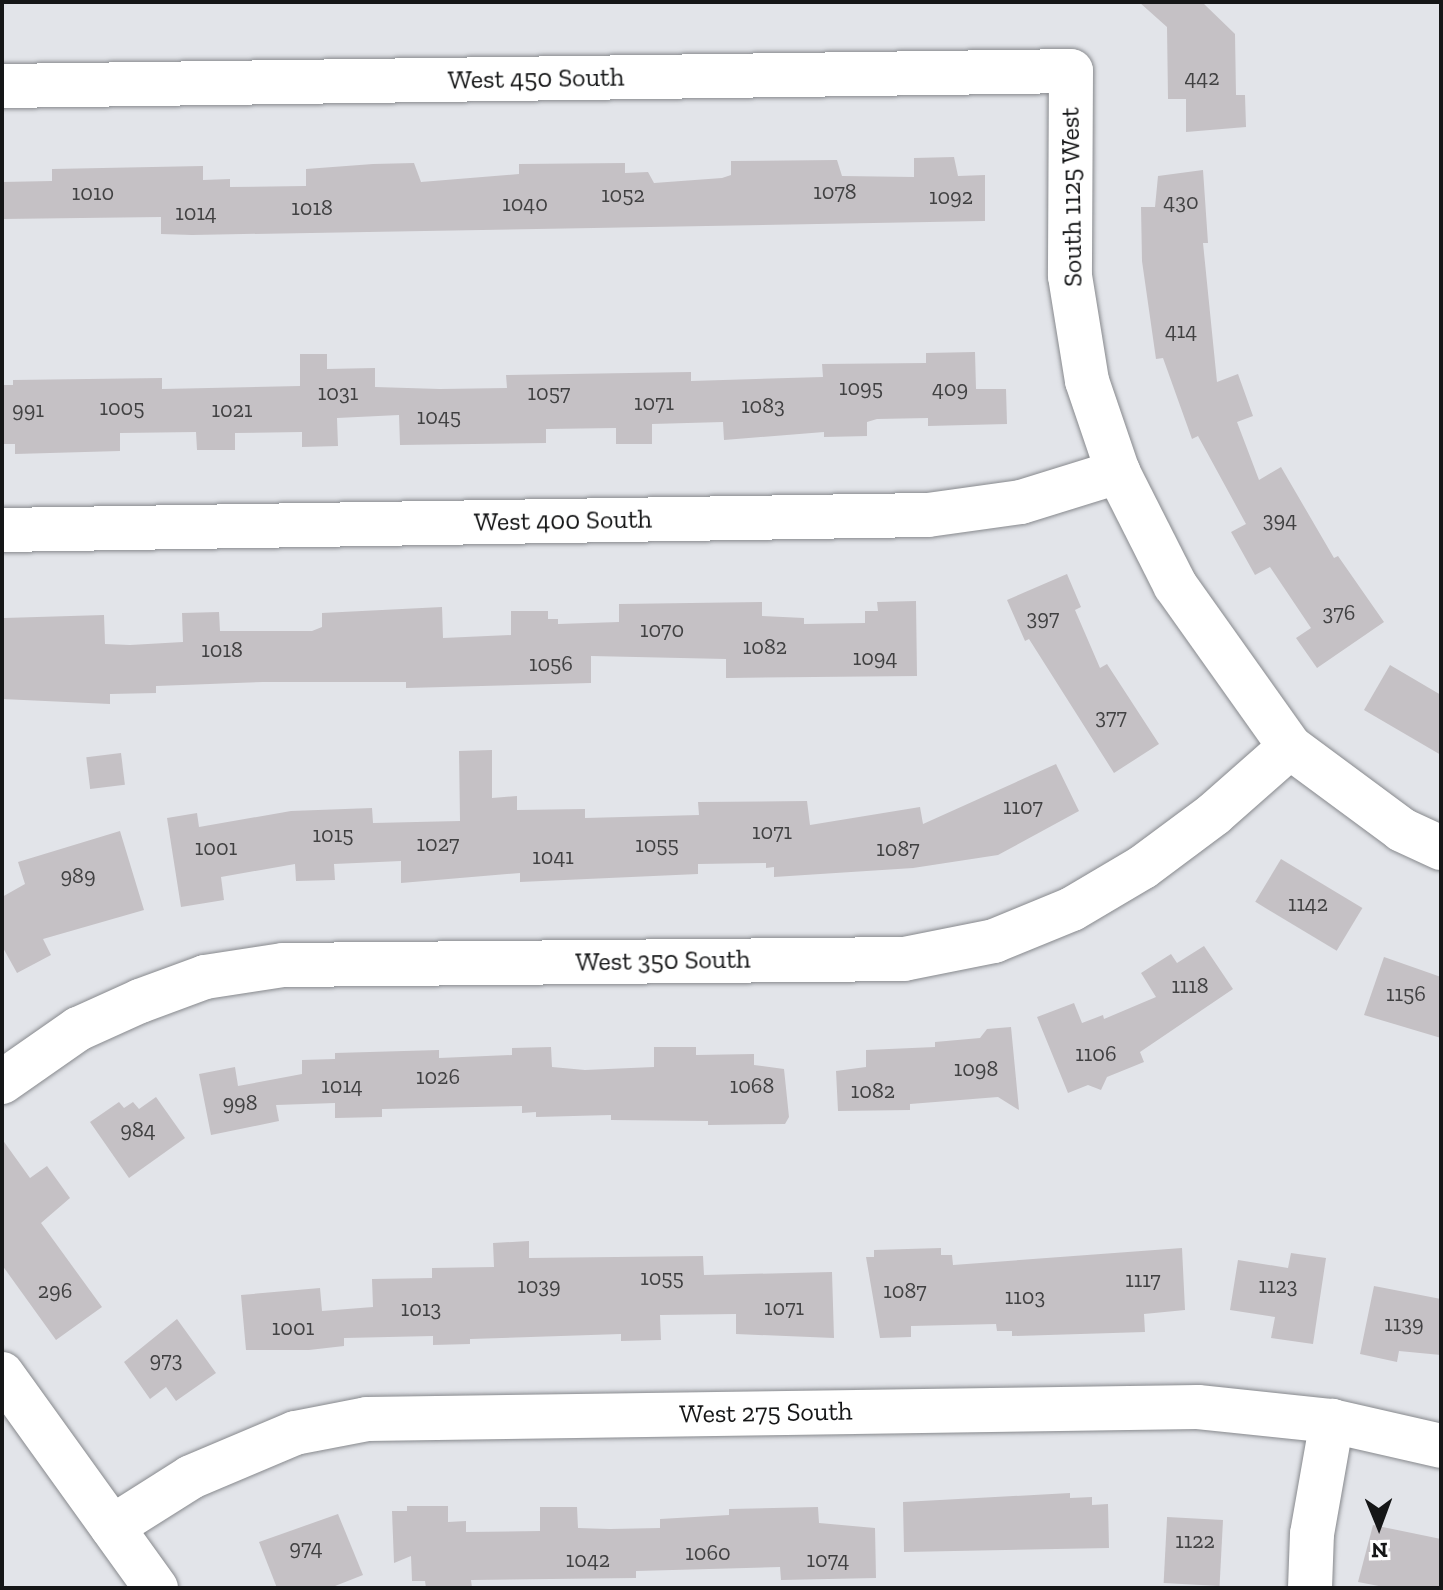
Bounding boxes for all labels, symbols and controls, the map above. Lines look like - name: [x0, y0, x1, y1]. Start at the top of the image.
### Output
- street label: West 450 South: [448, 62, 624, 96]
- house number: 442: [1184, 65, 1220, 91]
- street label: South 1125 West: [1055, 106, 1089, 288]
- house number: 1078: [813, 179, 857, 205]
- house number: 1010: [72, 180, 114, 206]
- house number: 1052: [601, 182, 645, 208]
- house number: 1092: [929, 184, 973, 210]
- house number: 430: [1163, 189, 1199, 215]
- house number: 1040: [502, 191, 548, 217]
- house number: 1018: [291, 195, 333, 221]
- house number: 1014: [175, 200, 217, 226]
- house number: 414: [1165, 318, 1197, 344]
- house number: 1095: [839, 375, 883, 401]
- house number: 409: [932, 376, 968, 402]
- house number: 1031: [318, 380, 358, 406]
- house number: 1057: [528, 380, 570, 406]
- house number: 1071: [634, 390, 674, 416]
- house number: 1083: [741, 393, 785, 419]
- house number: 1005: [99, 395, 145, 421]
- house number: 991: [12, 397, 44, 423]
- house number: 1021: [212, 397, 252, 423]
- house number: 1045: [417, 404, 461, 430]
- street label: West 400 South: [474, 504, 652, 538]
- house number: 394: [1263, 507, 1297, 533]
- house number: 376: [1323, 600, 1355, 626]
- house number: 397: [1027, 605, 1059, 631]
- house number: 1070: [640, 617, 684, 643]
- house number: 1082: [743, 634, 787, 660]
- house number: 1018: [201, 637, 243, 663]
- house number: 1094: [853, 645, 897, 671]
- house number: 1056: [529, 651, 573, 677]
- house number: 377: [1095, 704, 1127, 730]
- house number: 1107: [1003, 794, 1043, 820]
- house number: 1071: [752, 819, 792, 845]
- house number: 1015: [313, 822, 353, 848]
- house number: 1027: [417, 831, 459, 857]
- house number: 1055: [635, 832, 679, 858]
- house number: 1001: [195, 835, 237, 861]
- house number: 1087: [876, 836, 920, 862]
- house number: 1041: [532, 844, 574, 870]
- house number: 989: [60, 863, 96, 889]
- house number: 1142: [1288, 891, 1328, 917]
- street label: West 350 South: [575, 944, 751, 978]
- house number: 1118: [1171, 973, 1209, 999]
- house number: 1156: [1386, 981, 1426, 1007]
- house number: 1106: [1075, 1041, 1117, 1067]
- house number: 1098: [954, 1056, 998, 1082]
- house number: 1026: [416, 1064, 460, 1090]
- house number: 1014: [321, 1073, 363, 1099]
- house number: 1068: [730, 1073, 774, 1099]
- house number: 1082: [851, 1078, 895, 1104]
- house number: 998: [222, 1090, 258, 1116]
- house number: 984: [120, 1117, 156, 1143]
- house number: 1055: [640, 1265, 684, 1291]
- house number: 1117: [1125, 1267, 1161, 1293]
- house number: 1039: [517, 1273, 561, 1299]
- house number: 1123: [1258, 1273, 1298, 1299]
- house number: 296: [38, 1278, 72, 1304]
- house number: 1087: [883, 1278, 927, 1304]
- house number: 1103: [1005, 1284, 1045, 1310]
- house number: 1071: [764, 1295, 804, 1321]
- house number: 1013: [401, 1296, 441, 1322]
- house number: 1139: [1384, 1311, 1424, 1337]
- house number: 1001: [272, 1315, 314, 1341]
- house number: 973: [150, 1347, 182, 1373]
- street label: West 275 South: [679, 1396, 853, 1430]
- north arrow: [1339, 1486, 1419, 1566]
- house number: 1122: [1175, 1528, 1215, 1554]
- house number: 974: [289, 1535, 323, 1561]
- text: N: [1371, 1537, 1388, 1564]
- house number: 1060: [685, 1540, 731, 1566]
- house number: 1042: [566, 1547, 610, 1573]
- house number: 1074: [807, 1547, 849, 1573]

